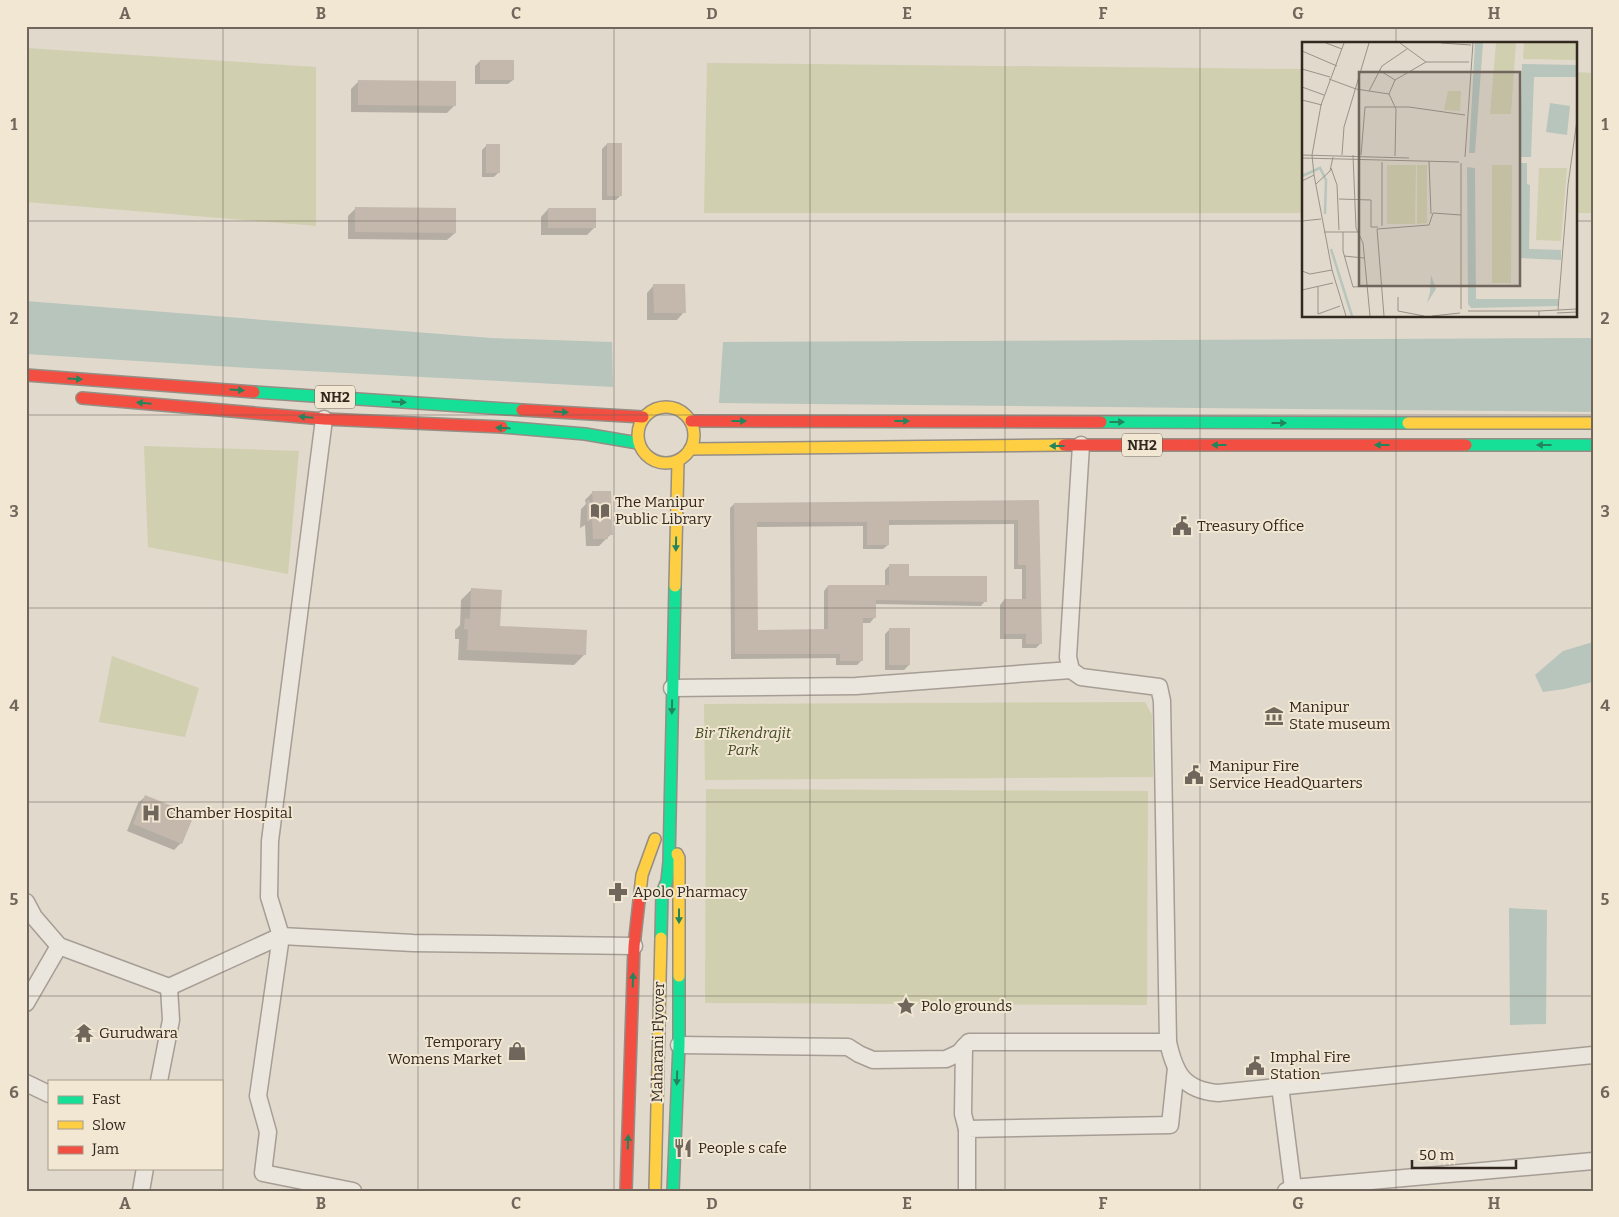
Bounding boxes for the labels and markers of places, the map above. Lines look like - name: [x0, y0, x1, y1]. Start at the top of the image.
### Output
- place label: The Manipur Public Library: [615, 493, 712, 528]
- library icon: The Manipur Public Library: [589, 500, 611, 522]
- public building icon: Treasury Office: [1171, 515, 1193, 537]
- place label: Treasury Office: [1197, 517, 1304, 535]
- place label: Manipur State museum: [1289, 698, 1391, 733]
- museum icon: Manipur State museum: [1263, 705, 1285, 727]
- place label: Manipur Fire Service HeadQuarters: [1209, 757, 1363, 792]
- public building icon: Manipur Fire Service HeadQuarters: [1183, 764, 1205, 786]
- hospital icon: Chamber Hospital: [140, 802, 162, 824]
- place label: Chamber Hospital: [166, 804, 292, 822]
- pharmacy icon: Apolo Pharmacy: [607, 881, 629, 903]
- place label: Apolo Pharmacy: [633, 883, 748, 901]
- place icon: Polo grounds: [895, 995, 917, 1017]
- place label: Polo grounds: [921, 997, 1012, 1015]
- temple icon: Gurudwara: [73, 1022, 95, 1044]
- place label: Gurudwara: [99, 1024, 178, 1042]
- place label: Temporary Womens Market: [388, 1033, 503, 1068]
- shop icon: Temporary Womens Market: [506, 1040, 528, 1062]
- place label: Imphal Fire Station: [1270, 1048, 1351, 1083]
- public building icon: Imphal Fire Station: [1244, 1055, 1266, 1077]
- restaurant icon: People s cafe: [672, 1137, 694, 1159]
- place label: People s cafe: [698, 1139, 787, 1157]

